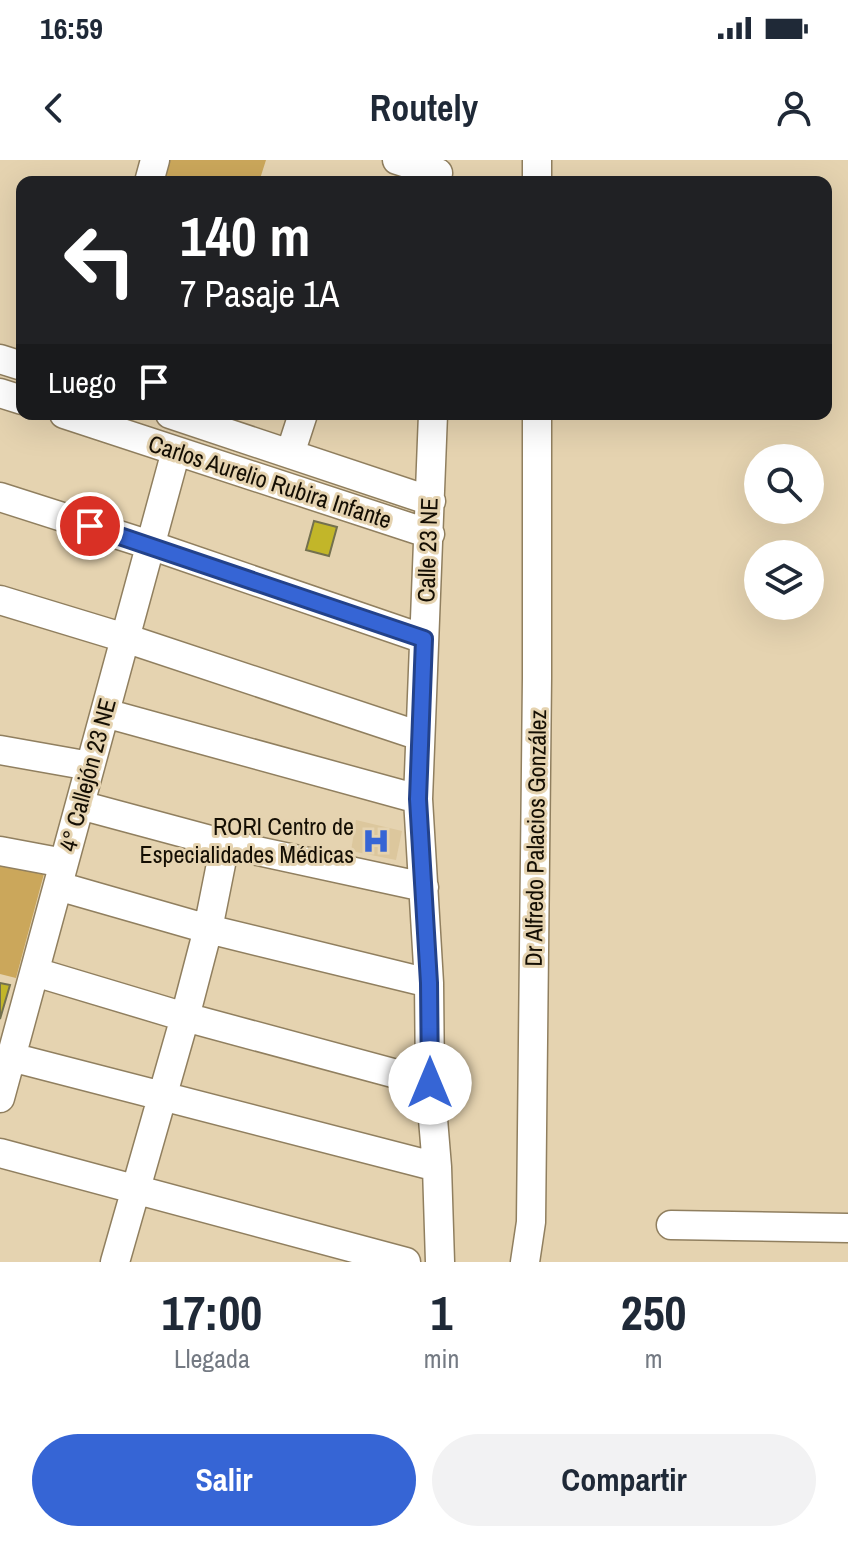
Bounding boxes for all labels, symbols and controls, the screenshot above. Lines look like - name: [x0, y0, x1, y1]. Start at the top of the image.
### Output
- text: 16:59: [40, 8, 103, 48]
- text: Routely: [370, 84, 478, 132]
- icon: back: [32, 86, 76, 130]
- icon: person: [772, 86, 816, 130]
- text: 140 m: [180, 198, 310, 273]
- icon: left: [48, 208, 152, 312]
- text: 7 Pasaje 1A: [180, 270, 339, 318]
- icon: arrive: [132, 360, 176, 404]
- text: Luego: [48, 362, 116, 402]
- street label: Carlos Aurelio Rubira Infante: [145, 427, 396, 535]
- map controls: [744, 444, 824, 620]
- button: search: [744, 444, 824, 524]
- pin: [56, 492, 124, 560]
- street label: Calle 23 NE: [409, 497, 445, 603]
- icon: arrive: [68, 504, 112, 548]
- button: layers: [744, 540, 824, 620]
- street label: 4° Callejón 23 NE: [51, 695, 123, 855]
- street label: Dr Alfredo Palacios González: [517, 709, 553, 967]
- place label: RORI Centro de Especialidades Médicas: [140, 810, 354, 870]
- hospital icon: RORI Centro de Especialidades Médicas: [361, 826, 391, 856]
- position arrow: [388, 1041, 472, 1125]
- text: 17:00: [162, 1280, 262, 1345]
- text: 1: [431, 1280, 452, 1345]
- text: 250: [621, 1280, 686, 1345]
- text: Llegada: [174, 1341, 250, 1376]
- text: min: [424, 1341, 459, 1376]
- text: m: [645, 1341, 663, 1376]
- button: Salir: [32, 1434, 416, 1526]
- button: Compartir: [432, 1434, 816, 1526]

